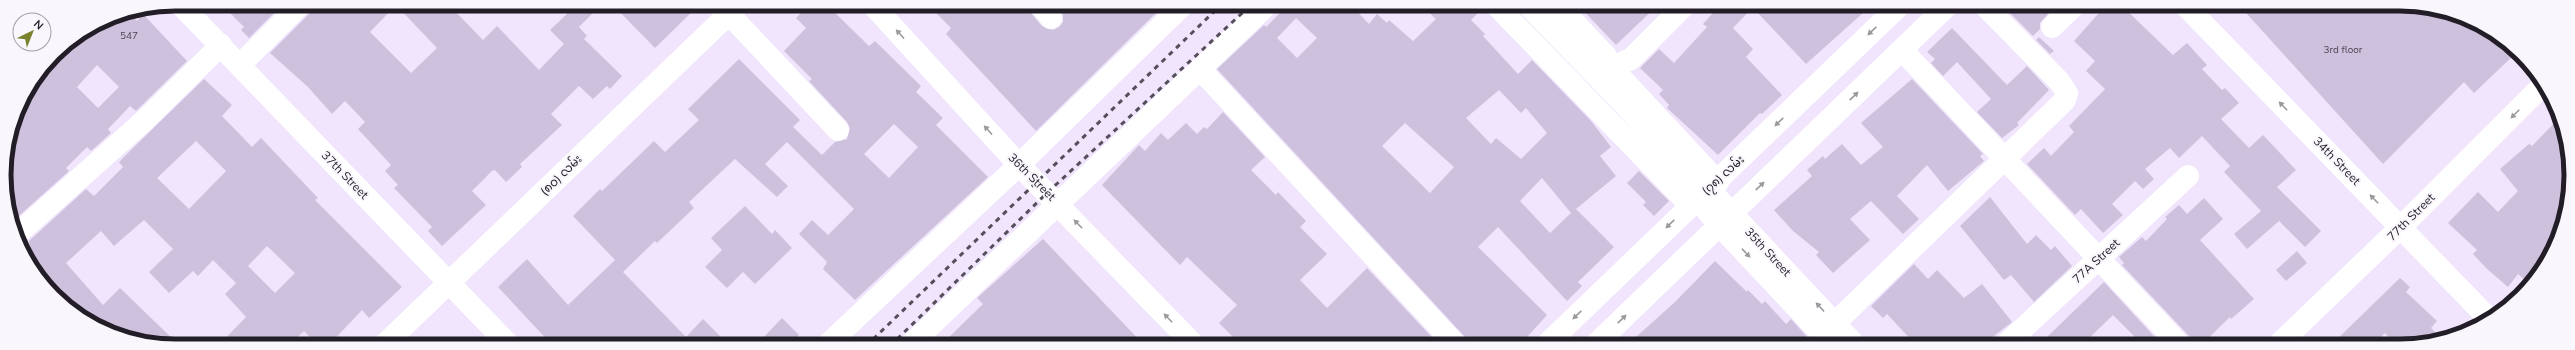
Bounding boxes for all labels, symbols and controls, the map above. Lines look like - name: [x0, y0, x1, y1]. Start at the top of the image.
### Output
- north arrow: [12, 12, 52, 52]
- text: N: [30, 17, 47, 33]
- one-way arrow: [1868, 26, 1877, 35]
- house number: 547: [120, 29, 138, 43]
- one-way arrow: [896, 30, 905, 39]
- house number: 3rd floor: [2324, 43, 2363, 57]
- one-way arrow: [1849, 91, 1859, 101]
- one-way arrow: [2278, 101, 2288, 111]
- one-way arrow: [2510, 109, 2520, 119]
- one-way arrow: [1774, 117, 1784, 127]
- one-way arrow: [984, 126, 993, 135]
- street label: 34th Street: [2310, 133, 2365, 189]
- street label: 37th Street: [318, 147, 373, 203]
- street label: (၈၀) လမ်း: [536, 150, 585, 199]
- street label: 36th Street: [1005, 150, 1060, 205]
- street label: (၇၈) လမ်း: [1698, 151, 1749, 200]
- one-way arrow: [1755, 181, 1765, 191]
- street label: 77th Street: [2384, 189, 2439, 244]
- one-way arrow: [2369, 194, 2379, 204]
- one-way arrow: [1073, 219, 1083, 229]
- one-way arrow: [1665, 219, 1675, 229]
- street label: 35th Street: [1741, 224, 1795, 280]
- street label: 77A Street: [2069, 234, 2124, 287]
- one-way arrow: [1741, 248, 1751, 258]
- one-way arrow: [1815, 302, 1825, 312]
- one-way arrow: [1572, 310, 1582, 320]
- one-way arrow: [1164, 312, 1173, 323]
- one-way arrow: [1617, 314, 1627, 323]

